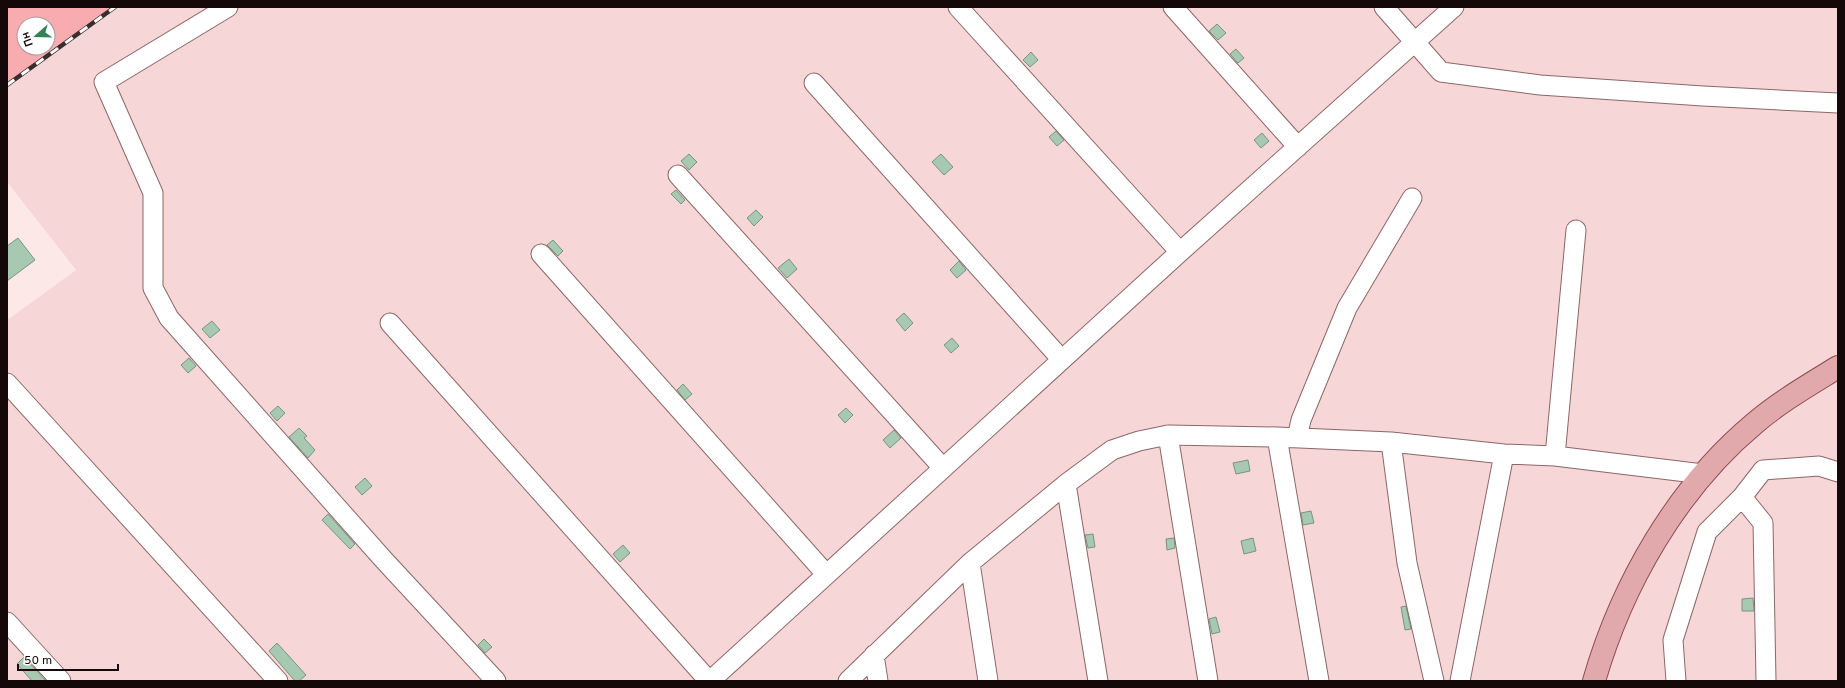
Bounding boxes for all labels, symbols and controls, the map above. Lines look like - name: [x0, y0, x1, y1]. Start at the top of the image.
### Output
- north arrow: [16, 16, 56, 56]
- text: Пн: [18, 30, 37, 48]
- scale bar: [18, 646, 118, 672]
- text: 50 m: [24, 653, 52, 669]

